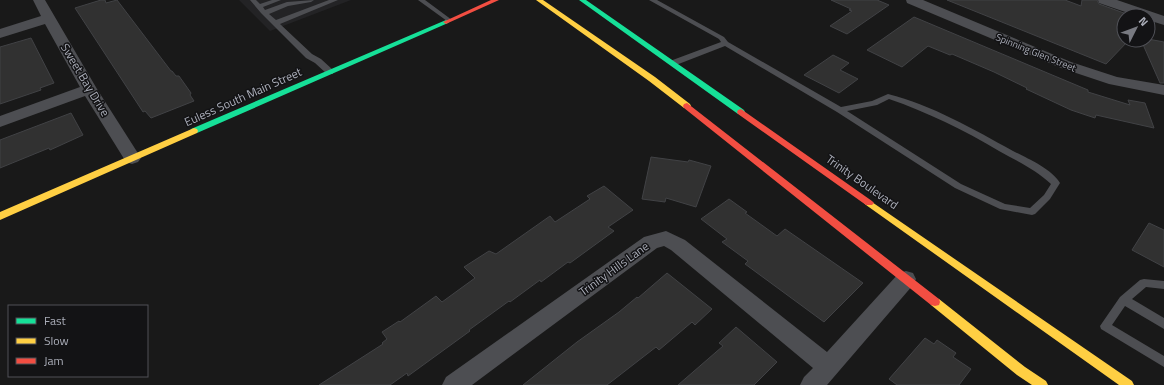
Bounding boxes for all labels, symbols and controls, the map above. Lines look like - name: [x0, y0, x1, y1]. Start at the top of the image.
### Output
- north arrow: [1116, 8, 1156, 48]
- text: N: [1135, 13, 1152, 29]
- street label: Spinning Glen Street: [993, 30, 1079, 76]
- street label: Sweet Bay Drive: [56, 40, 115, 120]
- street label: Euless South Main Street: [181, 62, 305, 131]
- street label: Trinity Boulevard: [822, 150, 902, 214]
- street label: Trinity Hills Lane: [575, 237, 653, 301]
- legend: [8, 305, 148, 377]
- text: Fast: [44, 311, 67, 330]
- text: Slow: [44, 331, 69, 350]
- text: Jam: [44, 351, 64, 370]

